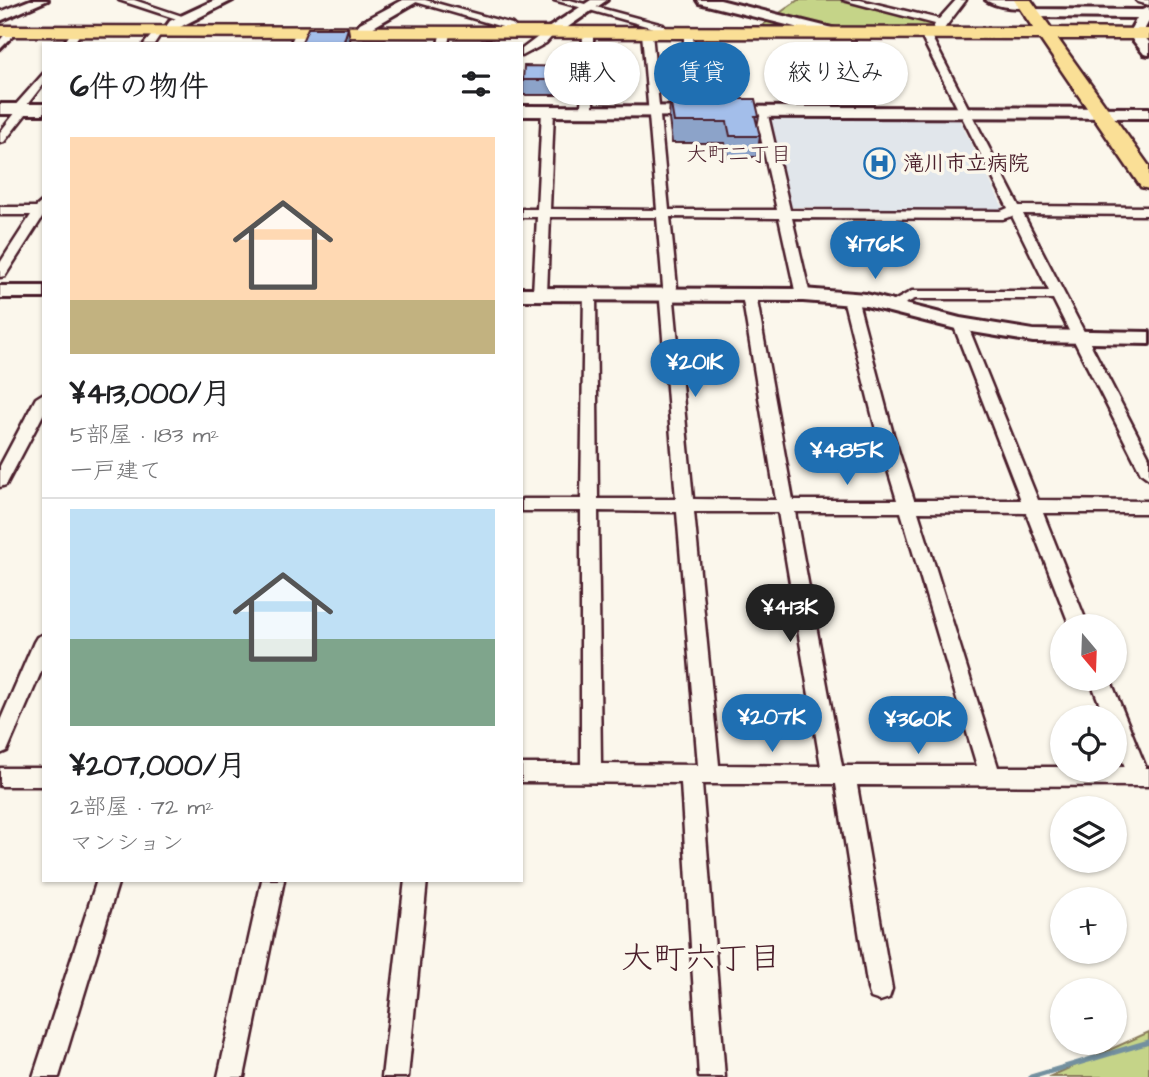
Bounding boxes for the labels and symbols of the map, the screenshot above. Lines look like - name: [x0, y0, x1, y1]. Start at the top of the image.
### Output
- district label: 大町二丁目: [687, 140, 792, 169]
- hospital icon: 滝川市立病院: [863, 146, 897, 180]
- place label: 滝川市立病院: [903, 149, 1029, 178]
- pin: ¥176K: [826, 222, 924, 281]
- pin: ¥201K: [646, 340, 744, 399]
- pin: ¥485K: [798, 428, 896, 487]
- pin: ¥413K: [741, 584, 839, 644]
- north arrow: [1050, 614, 1127, 691]
- pin: ¥207K: [723, 694, 821, 754]
- pin: ¥360K: [869, 696, 967, 756]
- district label: 大町六丁目: [621, 936, 781, 981]

